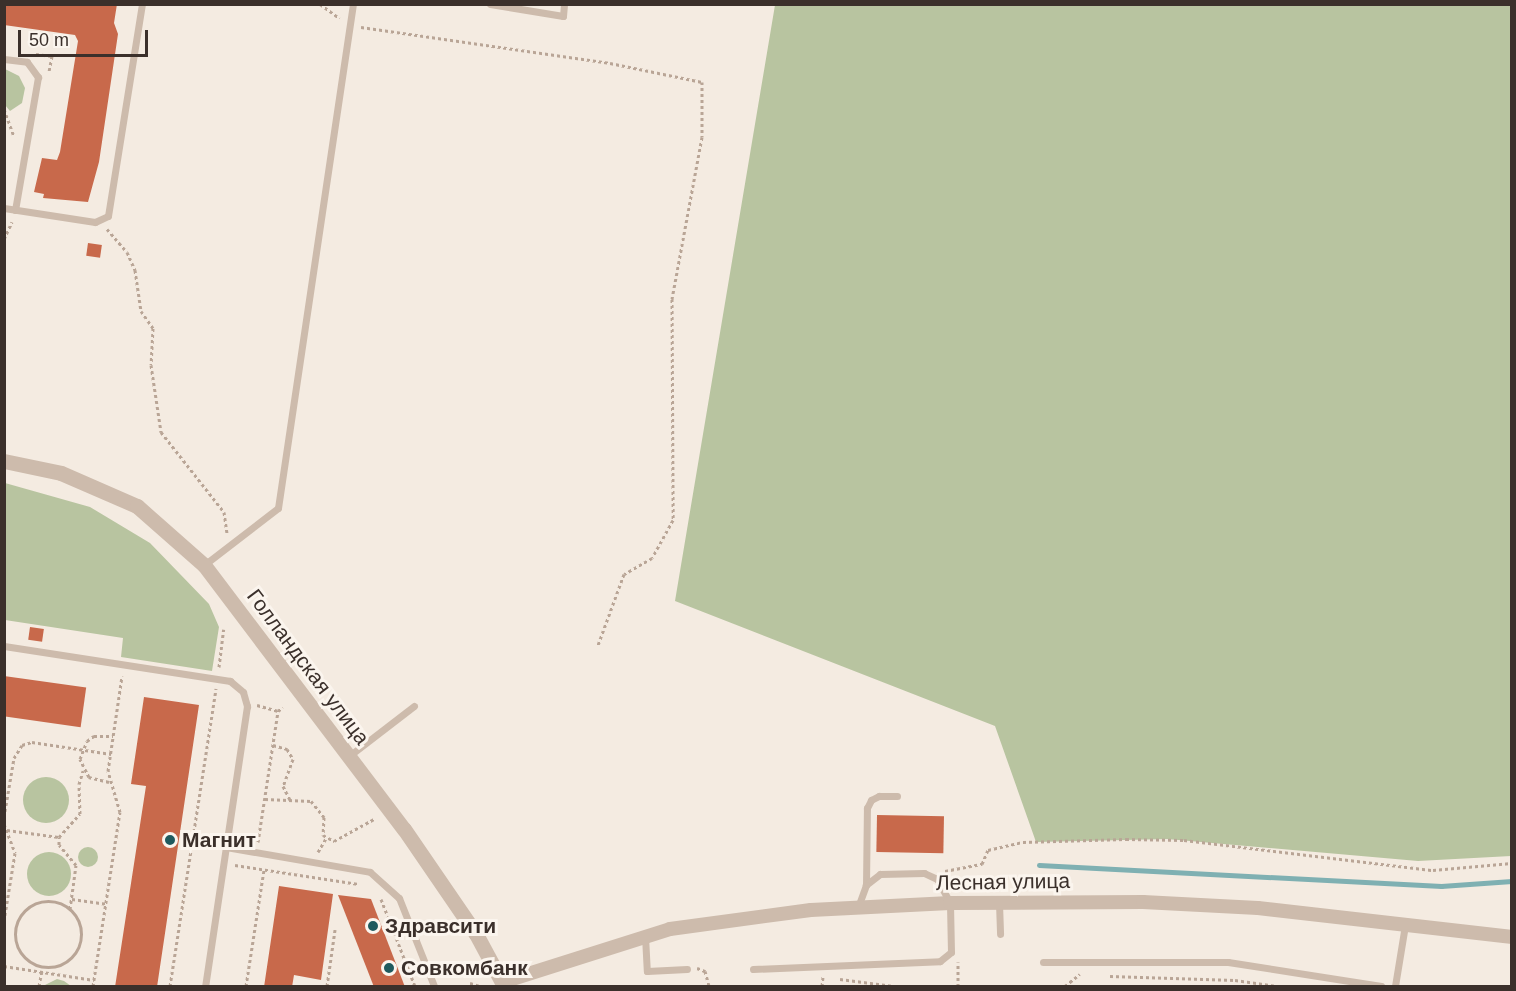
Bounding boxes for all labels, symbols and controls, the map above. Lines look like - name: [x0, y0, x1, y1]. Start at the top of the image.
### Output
- scale bar: [21, 18, 152, 56]
- text: 50 m: [29, 30, 69, 50]
- street label: Голландская улица: [241, 584, 375, 750]
- place label: Магнит: [182, 827, 256, 853]
- marker: Магнит: [163, 833, 177, 847]
- street label: Лесная улица: [936, 868, 1070, 896]
- place label: Здравсити: [385, 913, 496, 939]
- marker: Здравсити: [366, 919, 380, 933]
- place label: Совкомбанк: [401, 955, 528, 981]
- marker: Совкомбанк: [382, 961, 396, 975]

